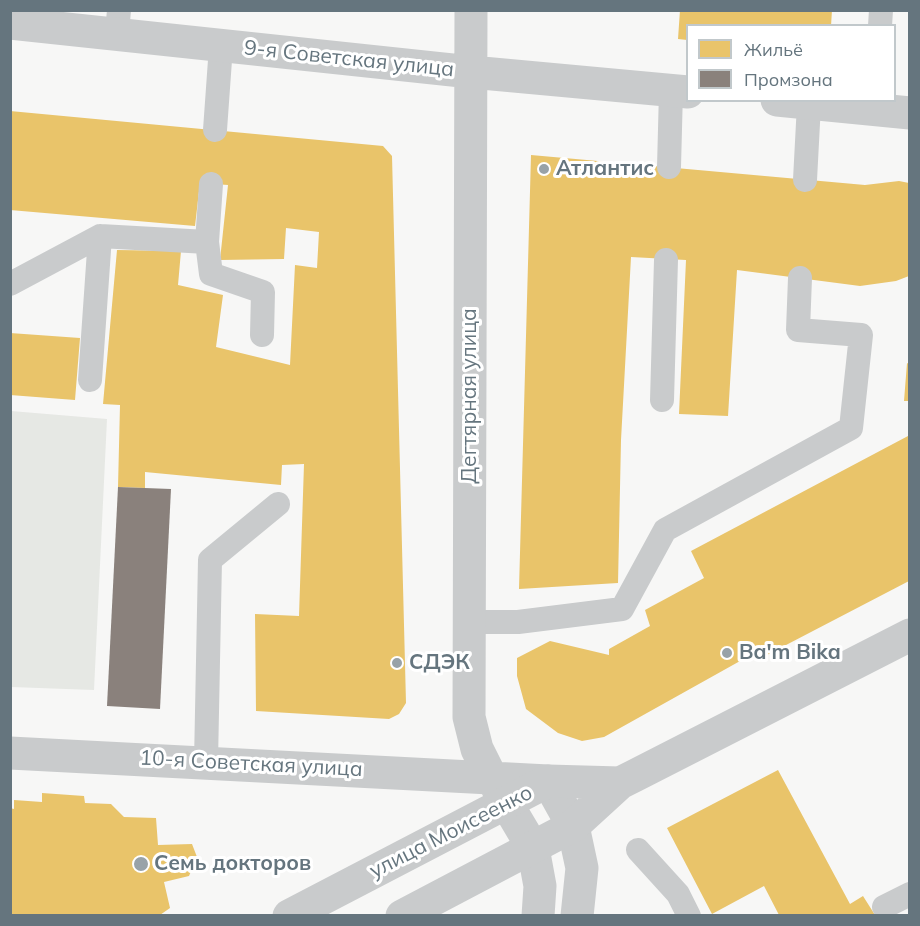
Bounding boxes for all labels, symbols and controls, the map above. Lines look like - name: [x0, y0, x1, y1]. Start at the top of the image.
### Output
- legend: [686, 24, 896, 102]
- street label: 9-я Советская улица: [243, 35, 455, 83]
- text: Жильё: [744, 38, 803, 61]
- text: Промзона: [744, 68, 833, 91]
- place label: Атлантис: [556, 156, 654, 182]
- marker: Атлантис: [537, 162, 551, 176]
- street label: Дегтярная улица: [457, 308, 483, 484]
- place label: Ba'm Bika: [739, 640, 841, 666]
- marker: Ba'm Bika: [720, 646, 734, 660]
- place label: СДЭК: [409, 650, 470, 676]
- marker: СДЭК: [390, 656, 404, 670]
- street label: 10-я Советская улица: [139, 746, 363, 782]
- street label: улица Моисеенко: [365, 780, 537, 884]
- place label: Семь докторов: [154, 851, 311, 877]
- marker: Семь докторов: [132, 855, 150, 873]

